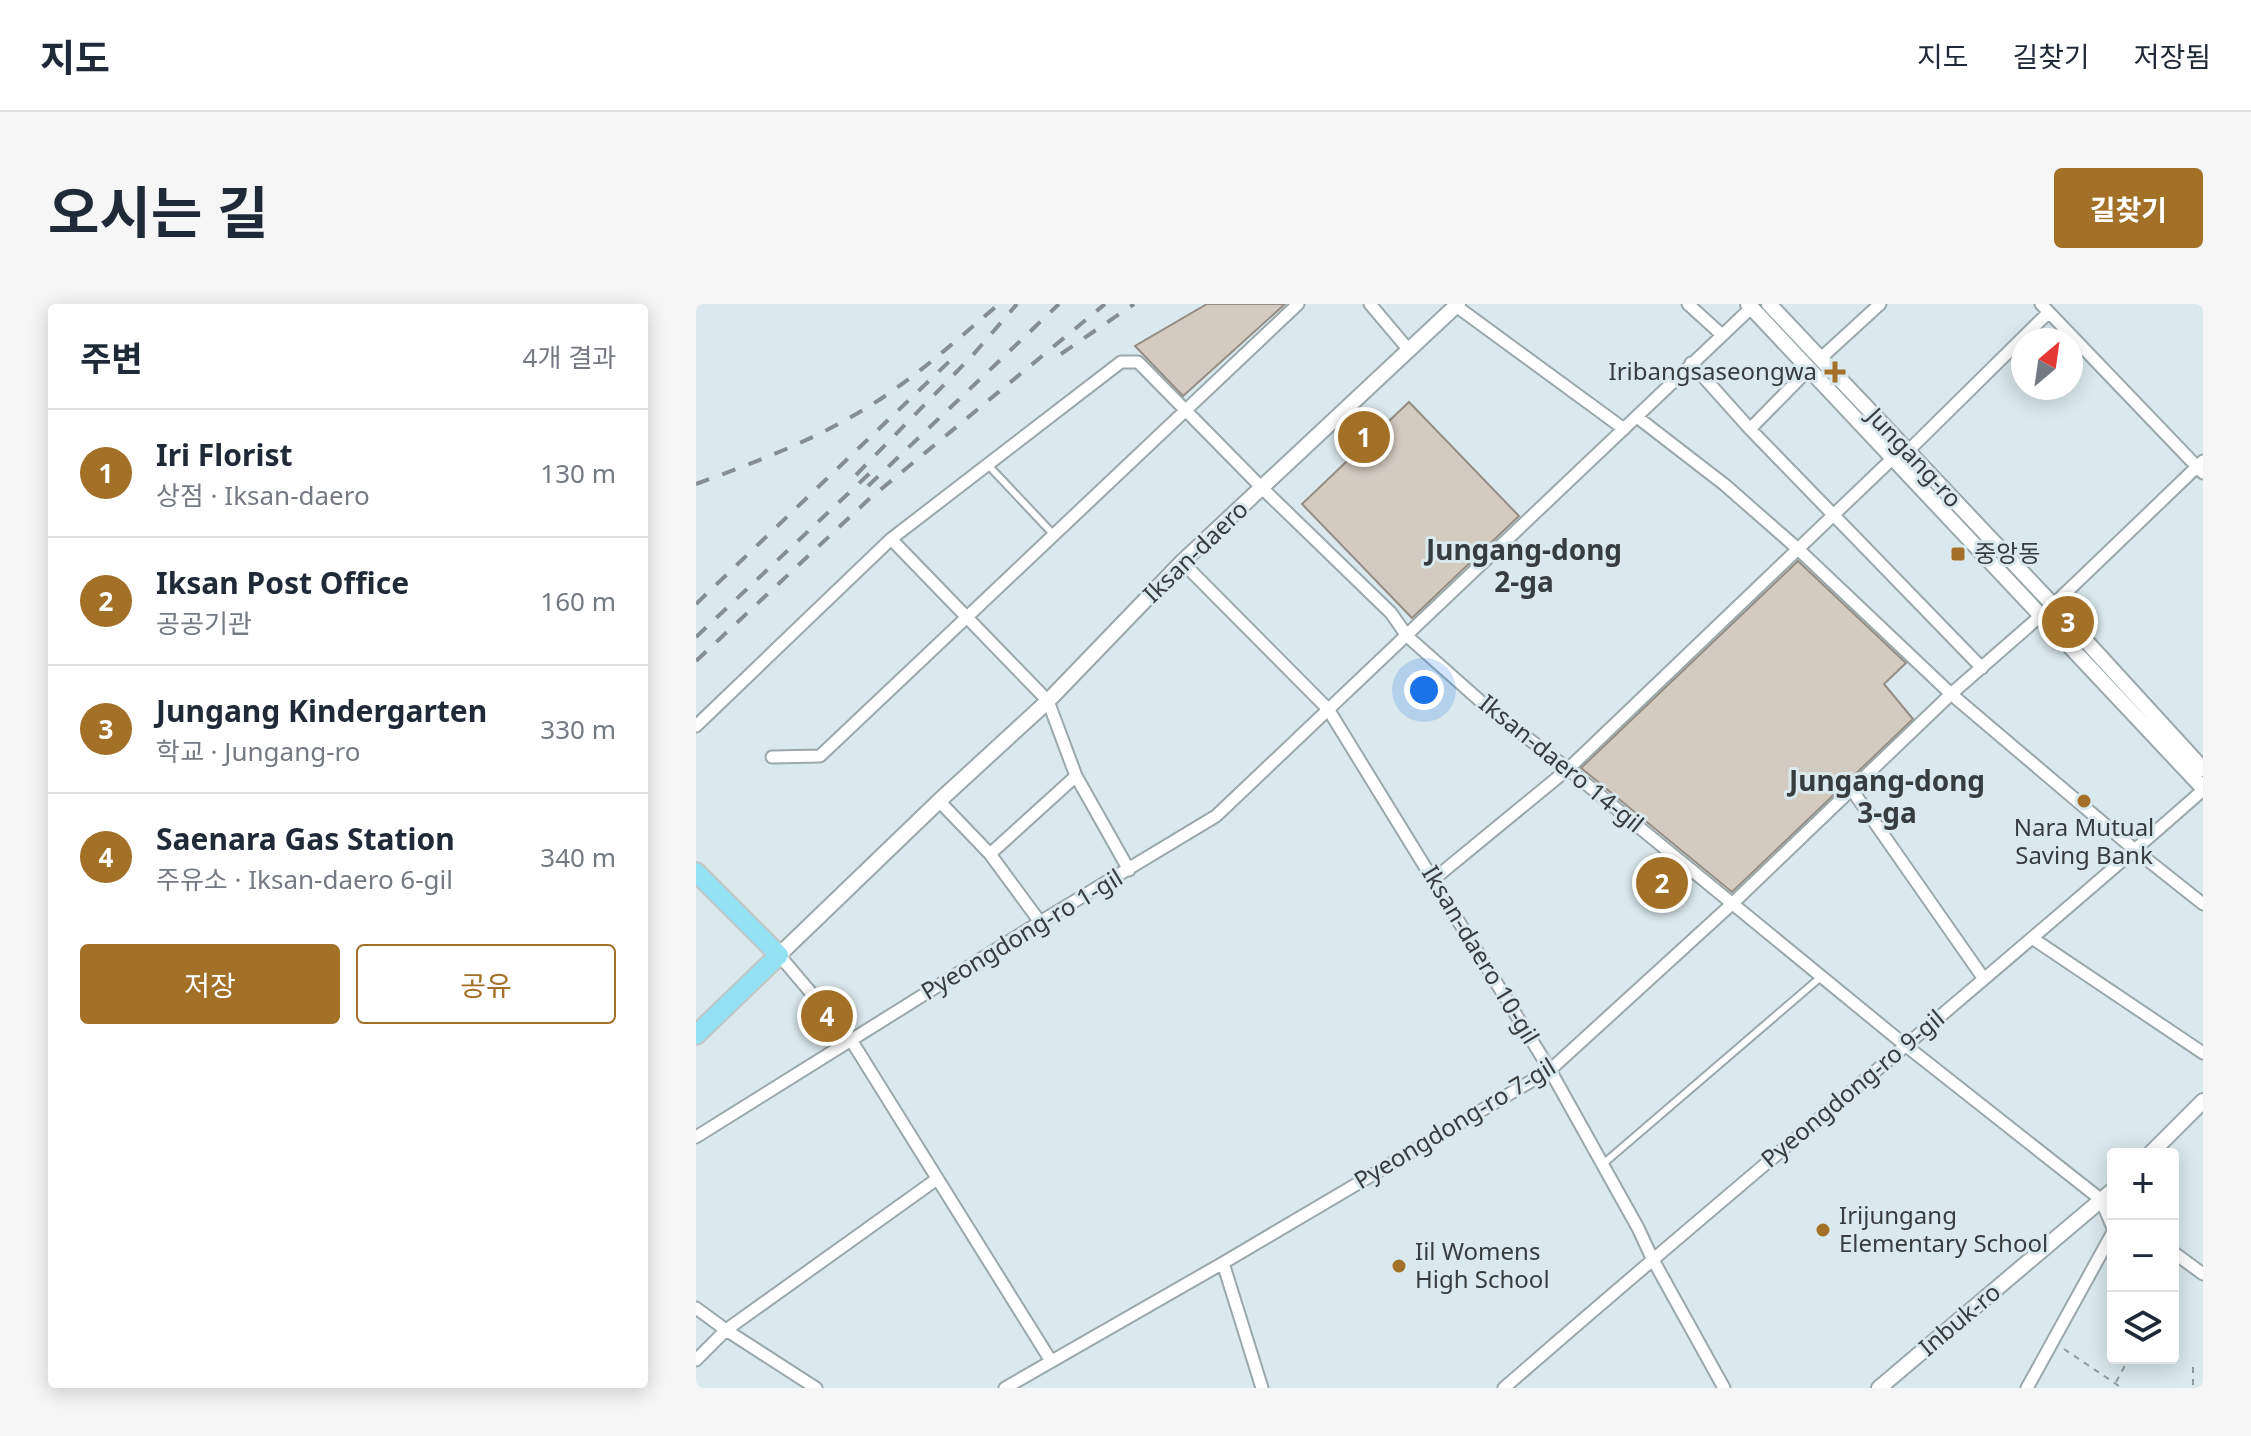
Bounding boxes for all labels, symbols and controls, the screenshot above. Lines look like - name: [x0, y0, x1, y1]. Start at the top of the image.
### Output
- text: 지도: [40, 31, 110, 83]
- text: 지도: [1917, 37, 1968, 75]
- text: 길찾기: [2012, 37, 2090, 75]
- text: 저장됨: [2134, 37, 2211, 75]
- button: 길찾기: [2054, 168, 2203, 248]
- text: 오시는 길: [48, 173, 269, 249]
- north arrow: [2011, 328, 2083, 400]
- text: 주변: [80, 335, 143, 381]
- text: 4개 결과: [523, 339, 616, 375]
- place label: Iribangsaseongwa: [1609, 354, 1817, 387]
- marker: Iribangsaseongwa: [1824, 361, 1846, 383]
- street label: Jungang-ro: [1859, 398, 1970, 514]
- pin: 1: [1338, 407, 1390, 467]
- text: Iri Florist: [156, 434, 292, 475]
- text: 1: [99, 455, 113, 491]
- text: 130 m: [540, 455, 616, 491]
- text: 상점 · Iksan-daero: [156, 477, 370, 513]
- street label: Iksan-daero: [1135, 492, 1255, 609]
- district label: Jungang-dong 2-ga: [1423, 530, 1622, 600]
- place label: 중앙동: [1974, 536, 2040, 569]
- marker: 중앙동: [1949, 545, 1967, 563]
- text: Iksan Post Office: [156, 562, 409, 603]
- text: 2: [99, 583, 113, 619]
- text: 160 m: [540, 583, 616, 619]
- pin: 3: [2042, 592, 2094, 652]
- text: 공공기관: [156, 605, 252, 641]
- your location: [1404, 670, 1444, 710]
- street label: Iksan-daero 14-gil: [1473, 686, 1651, 839]
- text: Jungang Kindergarten: [156, 690, 487, 731]
- text: 3: [99, 711, 113, 747]
- text: 330 m: [540, 711, 616, 747]
- text: 학교 · Jungang-ro: [156, 733, 361, 769]
- district label: Jungang-dong 3-ga: [1786, 761, 1985, 831]
- marker: Nara Mutual Saving Bank: [2075, 792, 2093, 810]
- place label: Nara Mutual Saving Bank: [2014, 810, 2154, 871]
- text: Saenara Gas Station: [156, 818, 455, 859]
- text: 4: [99, 839, 113, 875]
- text: 340 m: [540, 839, 616, 875]
- pin: 2: [1636, 853, 1688, 913]
- street label: Iksan-daero 10-gil: [1415, 859, 1548, 1050]
- street label: Pyeongdong-ro 1-gil: [914, 860, 1128, 1007]
- text: 주유소 · Iksan-daero 6-gil: [156, 861, 453, 897]
- button: 저장: [80, 944, 340, 1024]
- button: 공유: [356, 944, 616, 1024]
- pin: 4: [801, 986, 853, 1046]
- street label: Pyeongdong-ro 9-gil: [1753, 1001, 1951, 1174]
- street label: Pyeongdong-ro 7-gil: [1347, 1049, 1561, 1196]
- map controls: [2107, 1148, 2179, 1364]
- button: +: [2107, 1148, 2179, 1220]
- place label: Irijungang Elementary School: [1839, 1198, 2048, 1259]
- button: −: [2107, 1220, 2179, 1292]
- marker: Irijungang Elementary School: [1814, 1221, 1832, 1239]
- place label: Iil Womens High School: [1415, 1234, 1550, 1295]
- marker: Iil Womens High School: [1390, 1257, 1408, 1275]
- street label: Inbuk-ro: [1911, 1275, 2007, 1363]
- button: layers: [2107, 1292, 2179, 1364]

